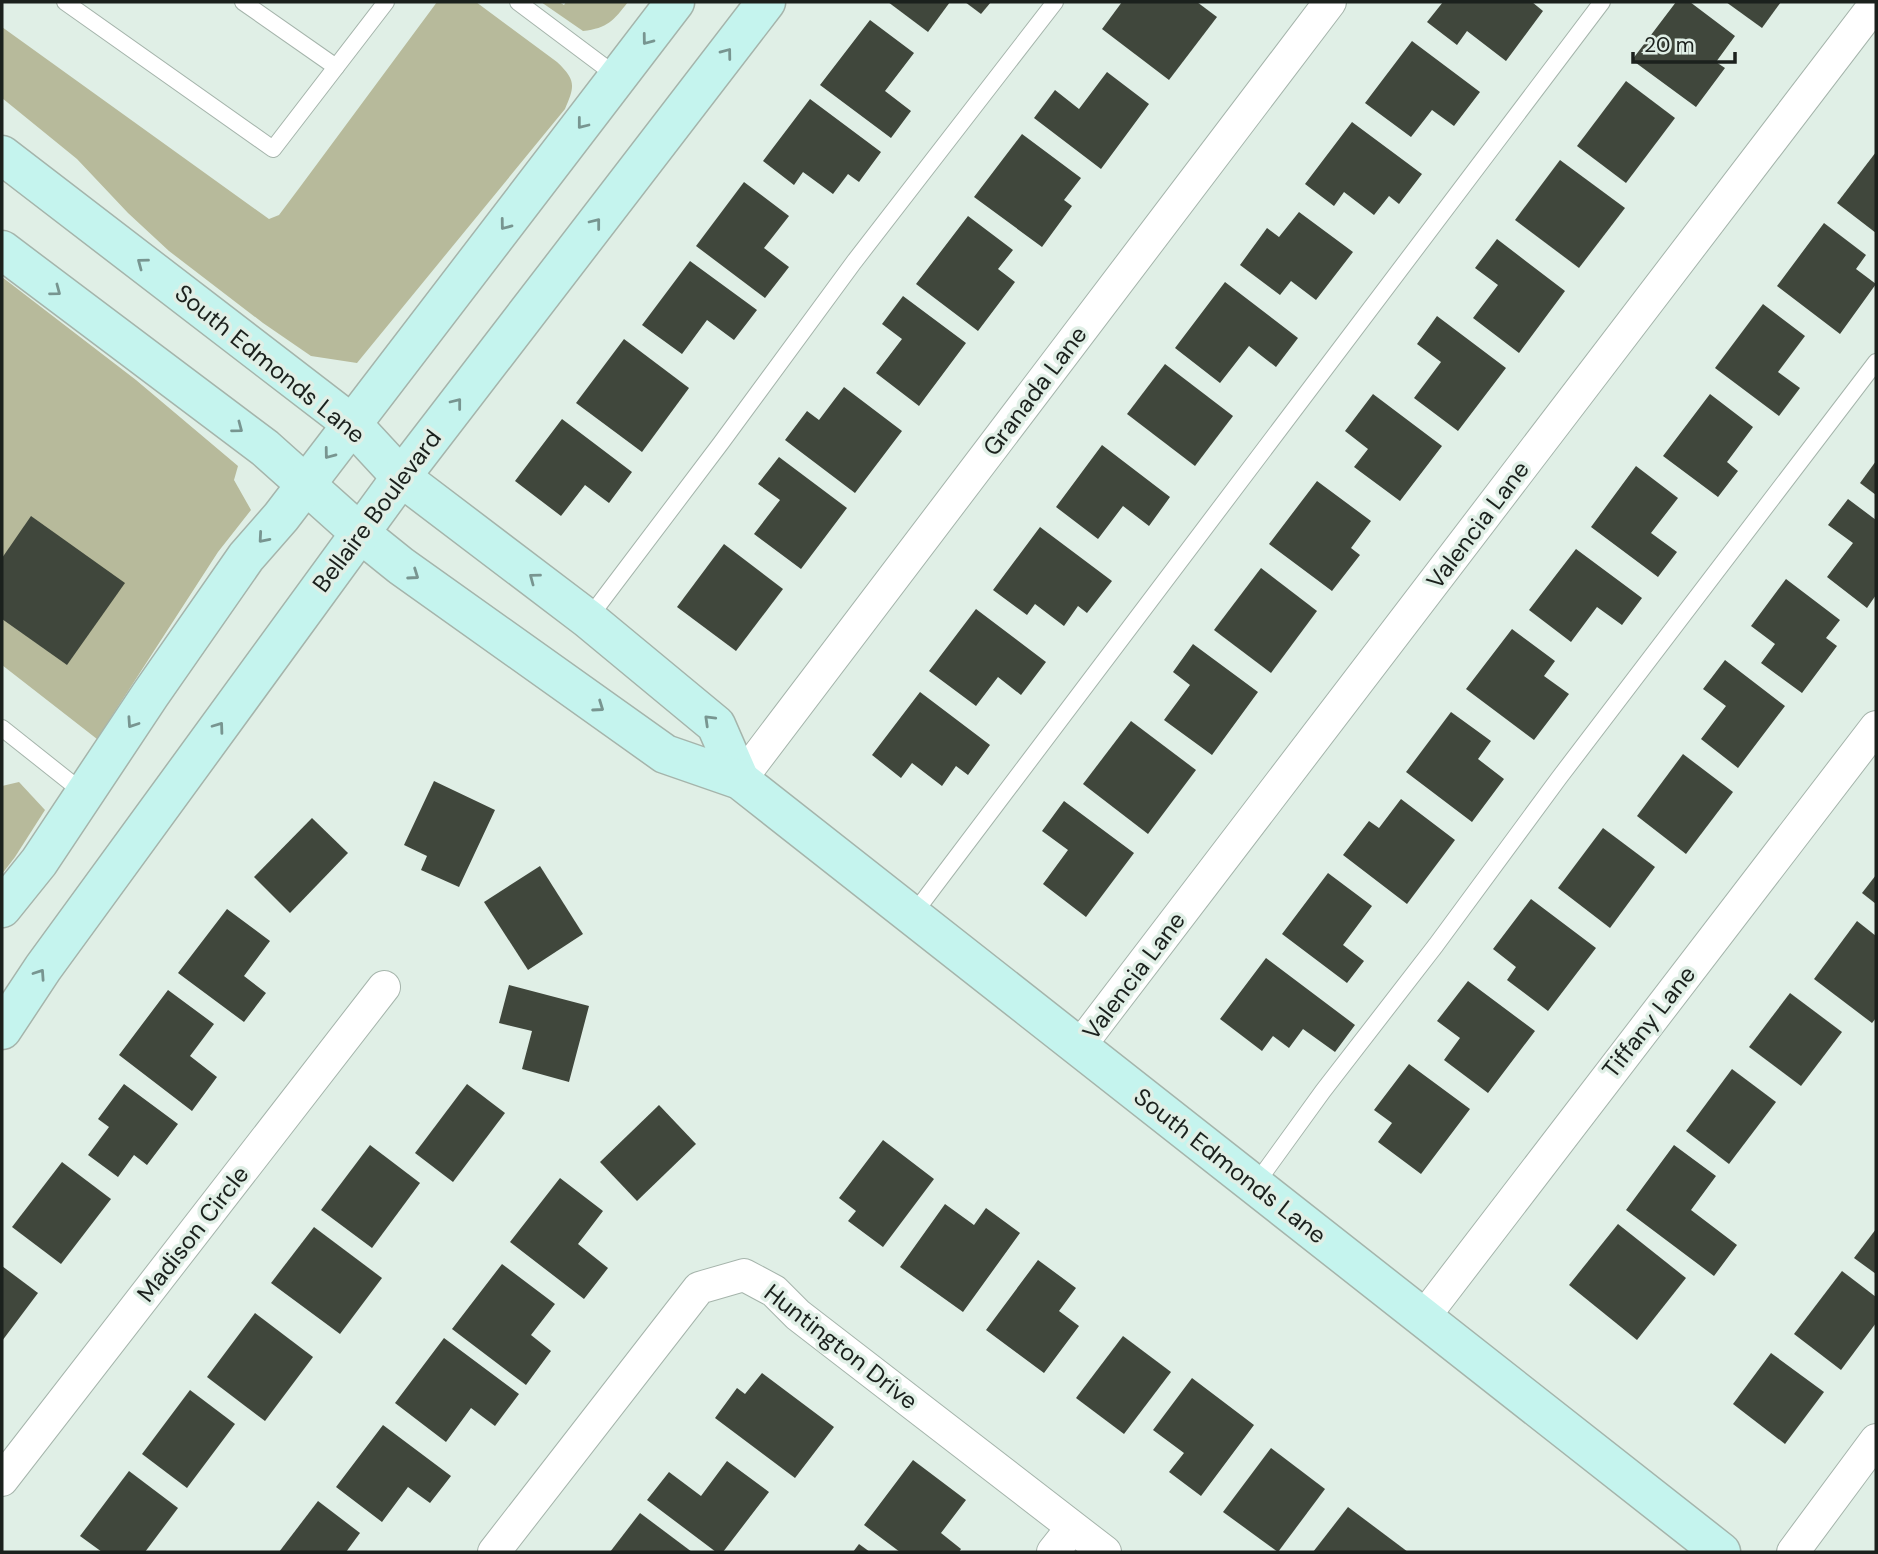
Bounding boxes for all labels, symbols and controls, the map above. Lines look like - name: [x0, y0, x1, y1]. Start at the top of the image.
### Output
- scale bar: [1633, 21, 1734, 65]
- text: 20 m: [1644, 31, 1695, 59]
- one-way arrow: [642, 32, 655, 44]
- one-way arrow: [718, 48, 731, 61]
- one-way arrow: [578, 116, 591, 129]
- one-way arrow: [500, 217, 513, 229]
- one-way arrow: [588, 218, 601, 231]
- one-way arrow: [138, 258, 150, 271]
- street label: South Edmonds Lane: [169, 277, 372, 450]
- one-way arrow: [49, 283, 61, 296]
- street label: Granada Lane: [976, 320, 1093, 462]
- one-way arrow: [449, 399, 462, 411]
- one-way arrow: [230, 420, 243, 432]
- street label: Bellaire Boulevard: [305, 423, 448, 598]
- one-way arrow: [325, 446, 337, 459]
- street label: Valencia Lane: [1419, 454, 1536, 595]
- one-way arrow: [259, 529, 271, 542]
- one-way arrow: [406, 567, 419, 579]
- one-way arrow: [529, 573, 541, 586]
- one-way arrow: [591, 699, 604, 711]
- one-way arrow: [128, 715, 140, 728]
- one-way arrow: [704, 716, 717, 729]
- one-way arrow: [211, 722, 223, 735]
- street label: Valencia Lane: [1075, 905, 1192, 1046]
- street label: Tiffany Lane: [1595, 959, 1702, 1084]
- one-way arrow: [32, 968, 45, 981]
- street label: South Edmonds Lane: [1128, 1081, 1333, 1250]
- street label: Madison Circle: [130, 1159, 255, 1308]
- street label: Huntington Drive: [758, 1277, 924, 1416]

